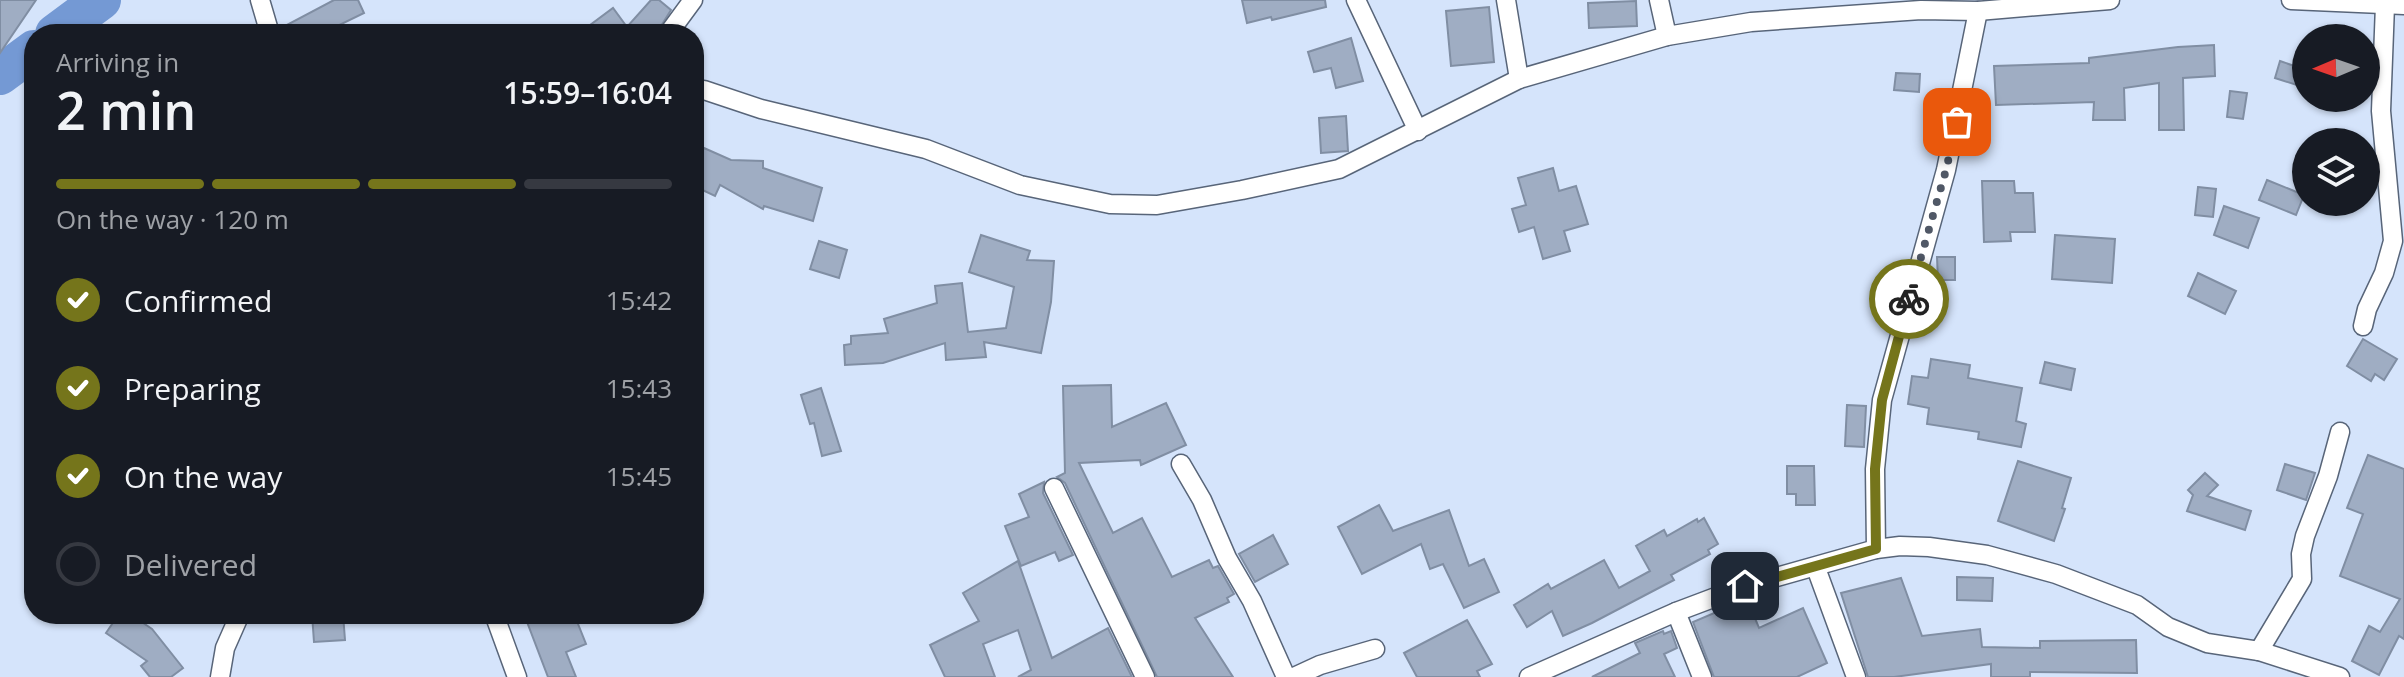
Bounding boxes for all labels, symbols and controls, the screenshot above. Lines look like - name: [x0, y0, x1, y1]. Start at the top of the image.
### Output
- north arrow: [2292, 24, 2380, 112]
- map controls: [2292, 24, 2380, 216]
- text: Arriving in: [56, 44, 179, 80]
- text: 15:59–16:04: [503, 72, 672, 113]
- text: 2 min: [56, 74, 196, 145]
- pin: [1923, 88, 1991, 156]
- icon: bag: [1935, 100, 1979, 144]
- button: layers: [2292, 128, 2380, 216]
- text: On the way · 120 m: [56, 201, 289, 237]
- courier: [1869, 259, 1949, 339]
- icon: bike: [1887, 277, 1931, 321]
- icon: check: [56, 278, 100, 322]
- text: Confirmed: [124, 280, 272, 321]
- text: 15:42: [606, 282, 672, 318]
- icon: check: [56, 366, 100, 410]
- text: Preparing: [124, 368, 261, 409]
- text: 15:43: [606, 370, 672, 406]
- icon: check: [56, 454, 100, 498]
- text: On the way: [124, 456, 282, 497]
- text: 15:45: [606, 458, 672, 494]
- text: Delivered: [124, 544, 257, 585]
- pin: [1711, 552, 1779, 620]
- icon: home: [1723, 564, 1767, 608]

